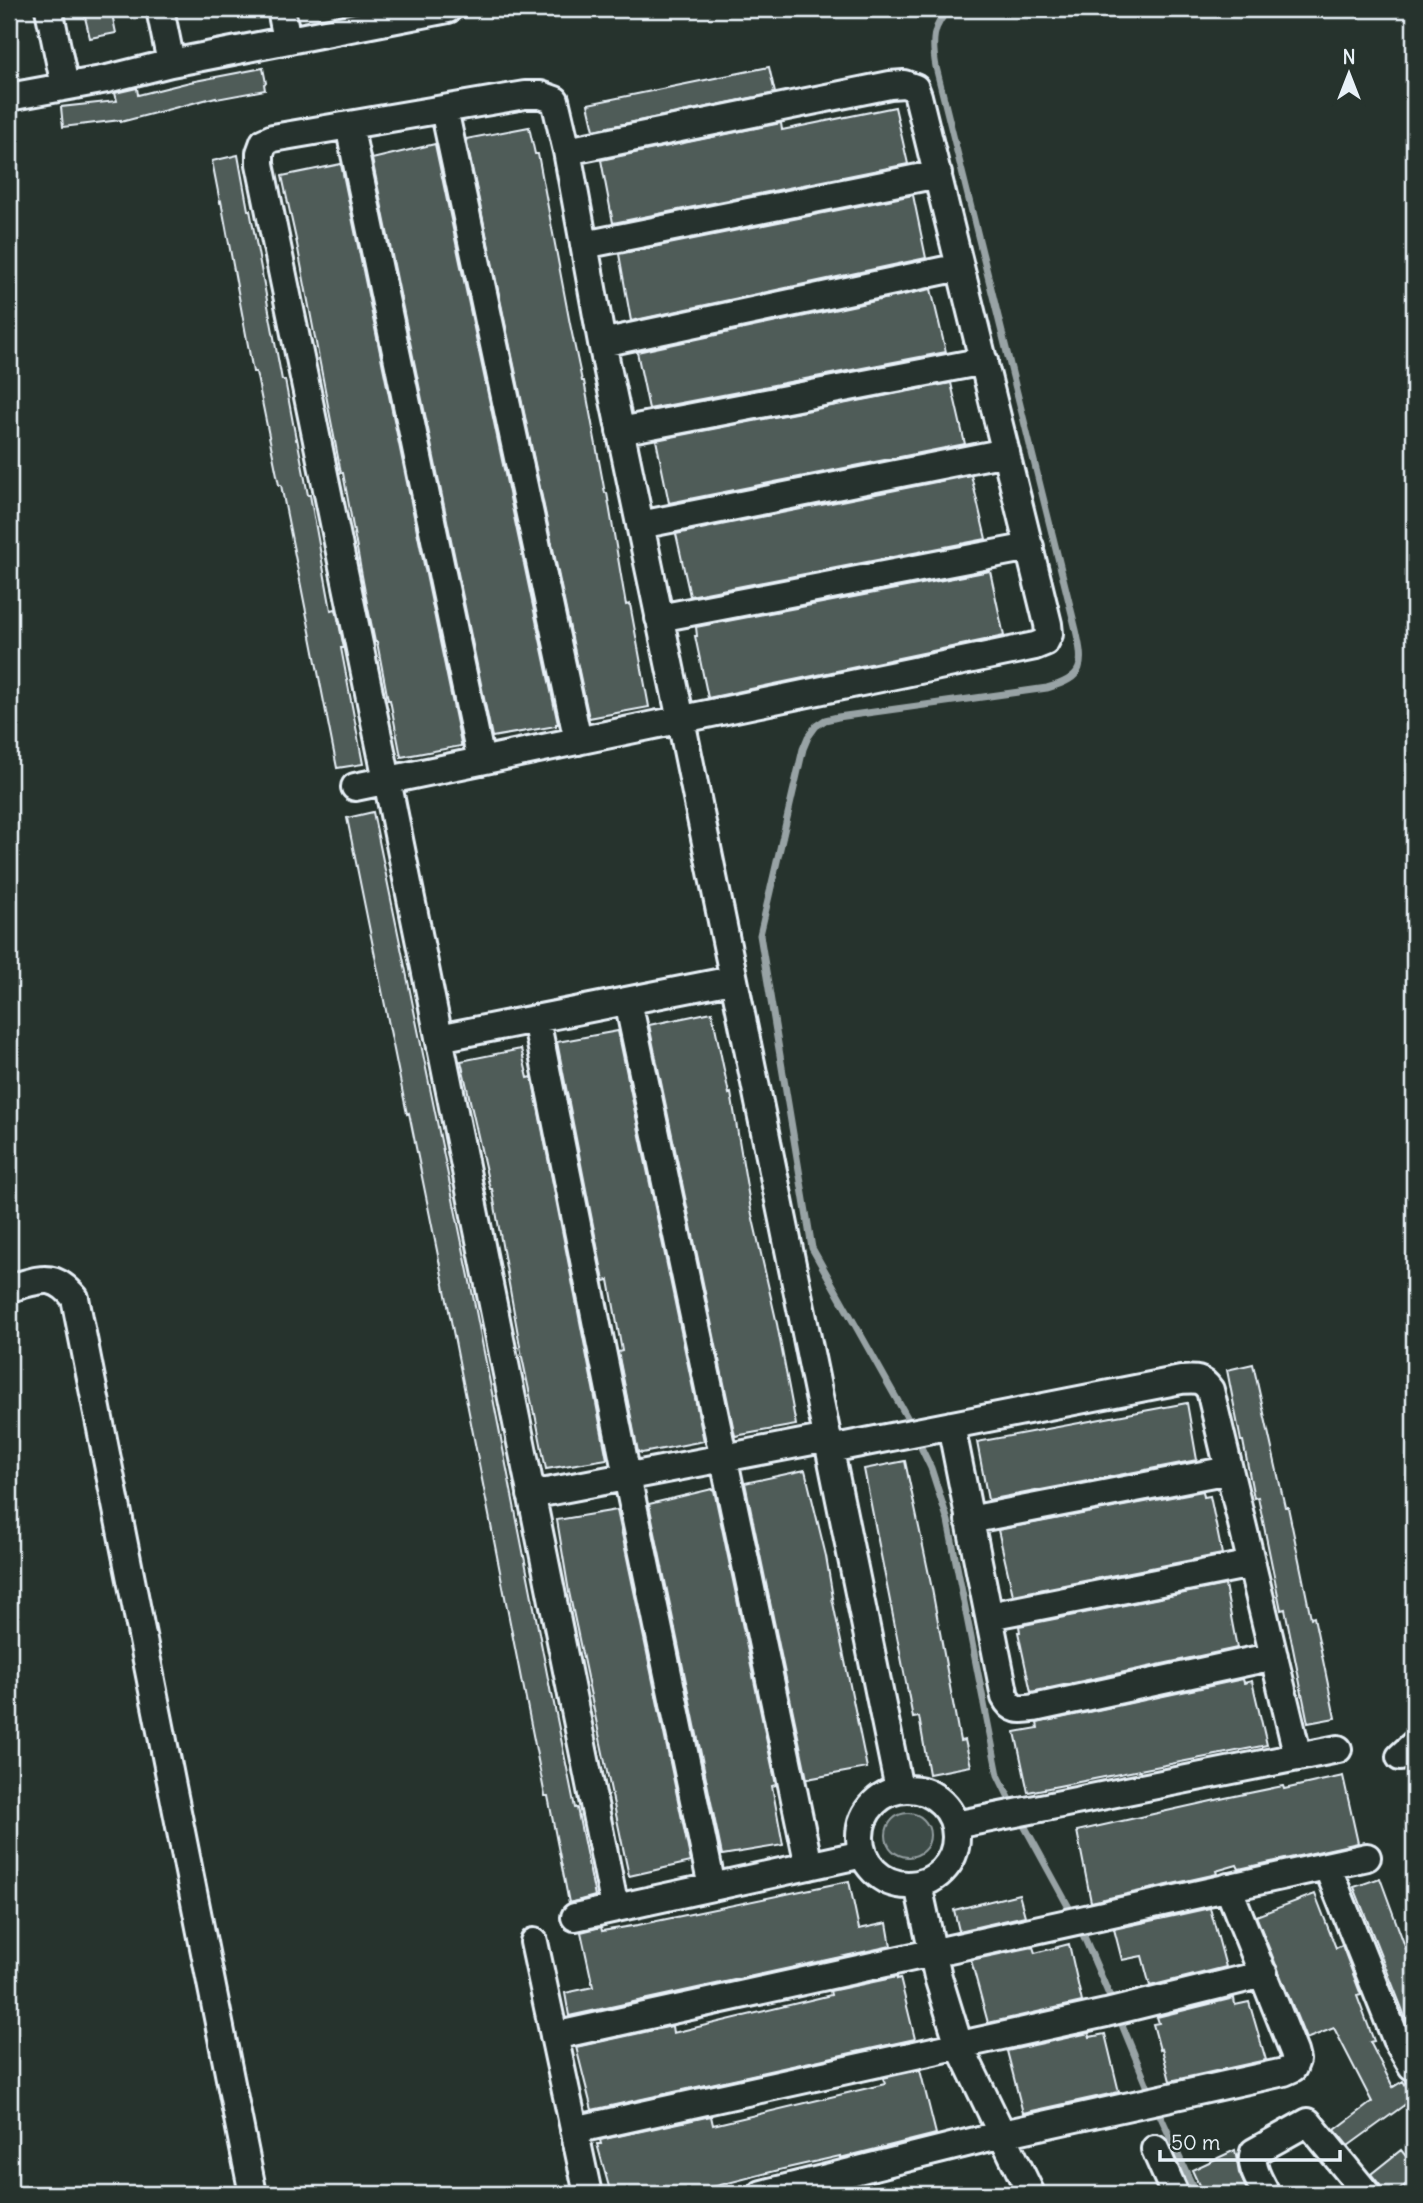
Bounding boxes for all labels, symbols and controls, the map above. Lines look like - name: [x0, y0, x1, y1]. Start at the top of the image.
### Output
- north arrow: [1314, 38, 1384, 108]
- text: N: [1342, 45, 1356, 69]
- scale bar: [1160, 2119, 1341, 2163]
- text: 50 m: [1171, 2129, 1220, 2156]

